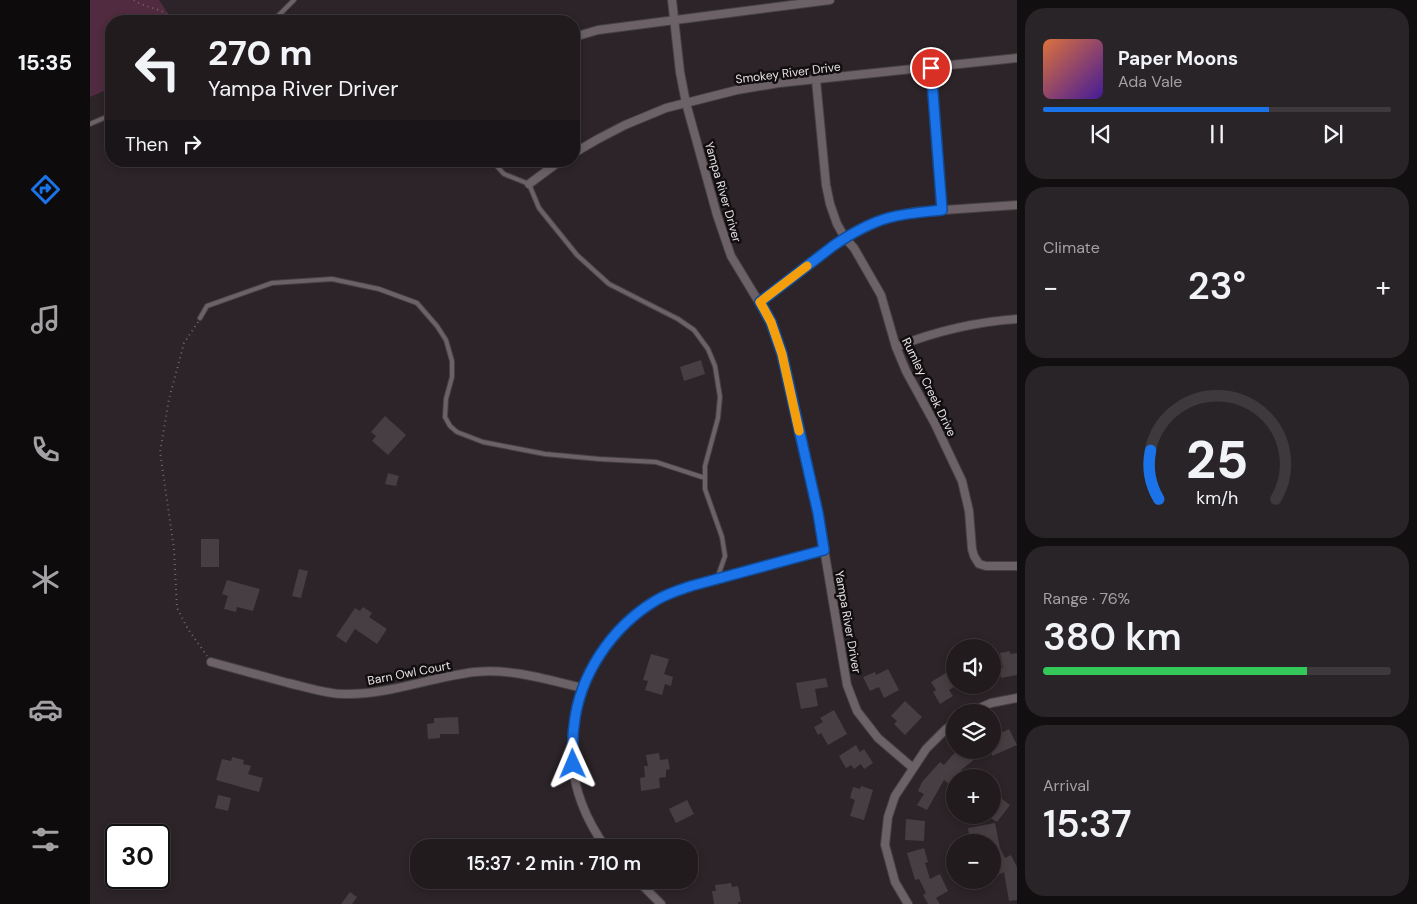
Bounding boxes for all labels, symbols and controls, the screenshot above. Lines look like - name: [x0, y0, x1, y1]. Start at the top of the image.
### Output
- text: 270 m: [208, 30, 312, 76]
- icon: left: [125, 35, 190, 100]
- text: Paper Moons: [1118, 46, 1238, 71]
- pin: [910, 47, 952, 89]
- text: 15:35: [18, 48, 72, 77]
- icon: arrive: [917, 54, 945, 82]
- street label: Smokey River Drive: [735, 59, 842, 87]
- text: Ada Vale: [1118, 71, 1182, 92]
- text: Yampa River Driver: [208, 74, 398, 103]
- icon: previous: [1087, 120, 1115, 148]
- icon: pause: [1203, 120, 1231, 148]
- icon: next: [1319, 120, 1347, 148]
- icon: right: [178, 130, 206, 158]
- text: Then: [125, 132, 168, 157]
- street label: Yampa River Driver: [701, 140, 745, 245]
- icon: directions: [28, 172, 63, 207]
- text: Climate: [1043, 237, 1100, 258]
- text: 23°: [1188, 261, 1246, 311]
- text: −: [1043, 269, 1058, 306]
- text: +: [1376, 269, 1391, 306]
- icon: music: [28, 302, 63, 337]
- street label: Rumley Creek Drive: [898, 335, 960, 439]
- text: 25: [1186, 426, 1248, 494]
- icon: phone: [28, 432, 63, 467]
- text: km/h: [1196, 486, 1238, 510]
- icon: climate: [28, 562, 63, 597]
- street label: Yampa River Driver: [831, 569, 865, 675]
- text: Range · 76%: [1043, 588, 1130, 609]
- text: 380 km: [1043, 612, 1182, 662]
- map controls: [946, 639, 1001, 889]
- button: sound: [946, 639, 1001, 694]
- street label: Barn Owl Court: [366, 657, 452, 689]
- icon: car: [28, 692, 63, 727]
- button: layers: [946, 704, 1001, 759]
- position arrow: [546, 737, 598, 789]
- button: +: [946, 769, 1001, 824]
- text: Arrival: [1043, 775, 1090, 796]
- text: 15:37: [1043, 799, 1132, 849]
- icon: filters: [28, 822, 63, 857]
- speed limit sign: 30: [105, 824, 170, 889]
- button: −: [946, 834, 1001, 889]
- text: 15:37 · 2 min · 710 m: [467, 851, 641, 876]

